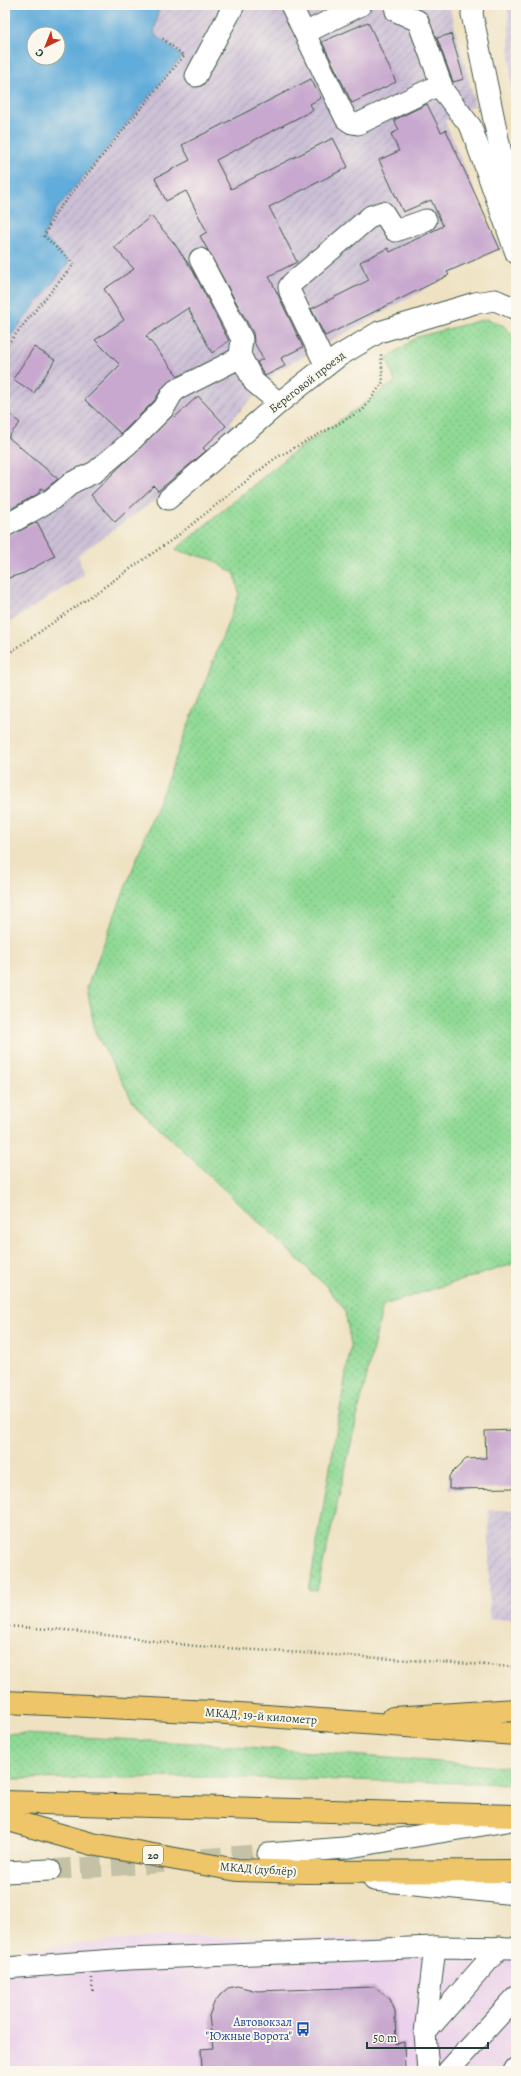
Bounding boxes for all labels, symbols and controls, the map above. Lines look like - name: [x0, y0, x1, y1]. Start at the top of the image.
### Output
- north arrow: [26, 26, 66, 66]
- text: С: [32, 45, 47, 61]
- street label: Береговой проезд: [266, 347, 348, 417]
- street label: МКАД, 19-й километр: [204, 1704, 318, 1728]
- road number: 20: [143, 1846, 163, 1864]
- street label: МКАД (дублёр): [219, 1858, 297, 1880]
- place label: Автовокзал "Южные Ворота": [206, 2014, 292, 2044]
- bus stop icon: Автовокзал "Южные Ворота": [295, 2021, 311, 2037]
- scale bar: [367, 2024, 488, 2050]
- text: 50 m: [373, 2030, 397, 2046]

